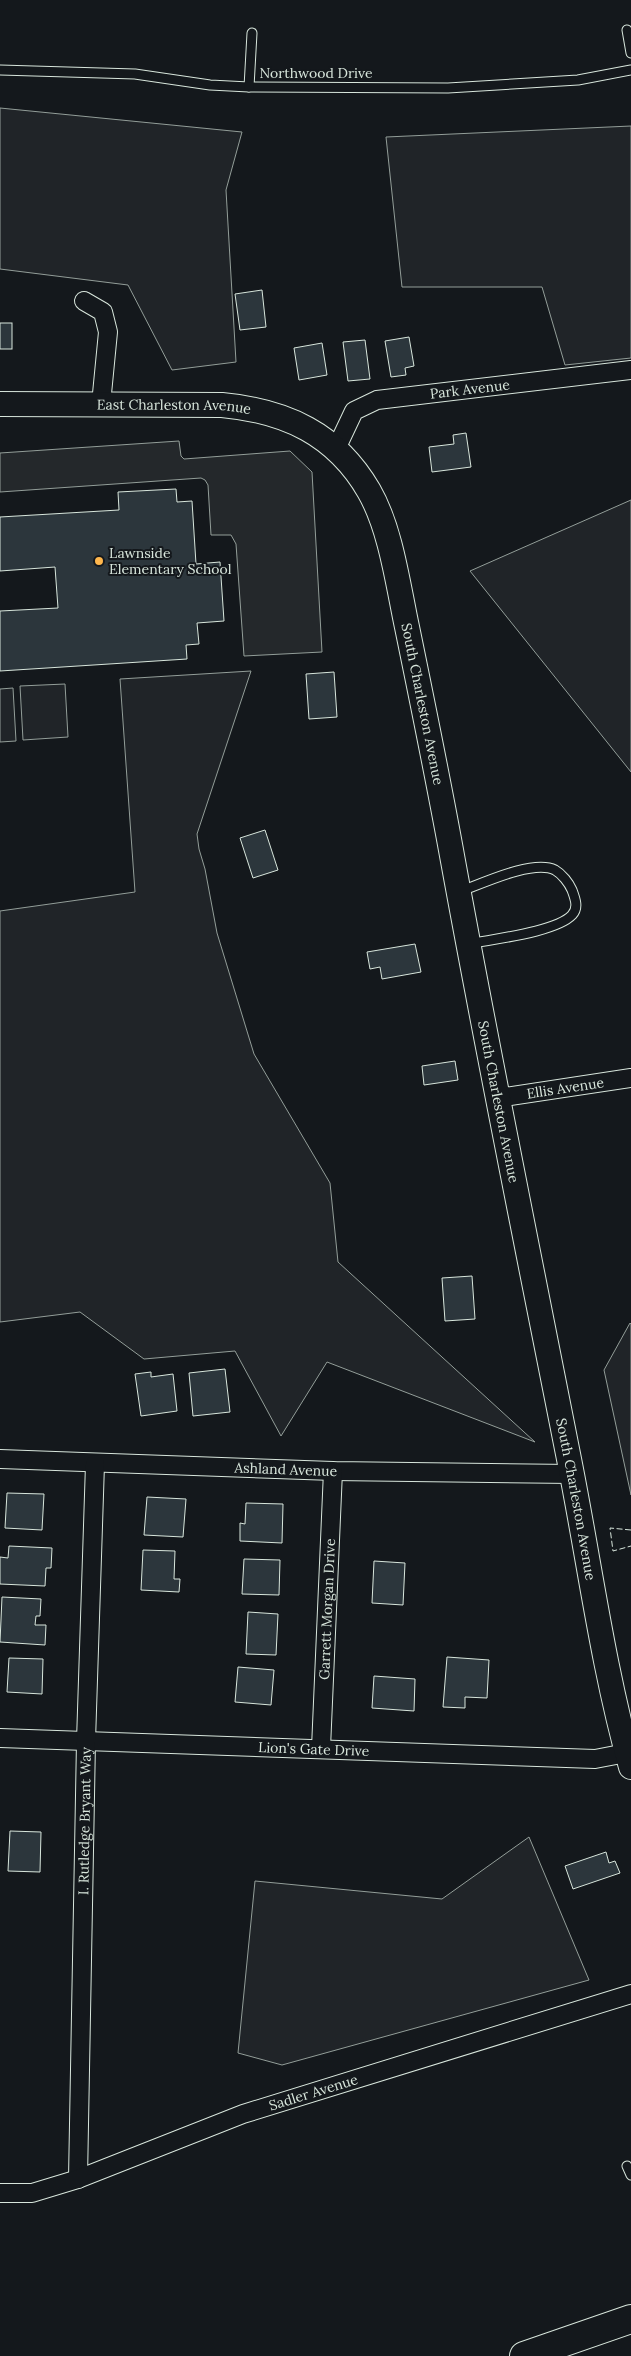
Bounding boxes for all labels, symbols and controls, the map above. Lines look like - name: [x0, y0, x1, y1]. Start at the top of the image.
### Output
- street label: Northwood Drive: [259, 64, 373, 82]
- street label: Park Avenue: [429, 375, 511, 403]
- street label: East Charleston Avenue: [97, 395, 253, 418]
- place label: Lawnside Elementary School: [109, 544, 232, 578]
- marker: Lawnside Elementary School: [93, 555, 105, 567]
- street label: South Charleston Avenue: [397, 621, 448, 787]
- street label: South Charleston Avenue: [474, 1019, 523, 1185]
- street label: Ellis Avenue: [525, 1073, 606, 1103]
- street label: South Charleston Avenue: [552, 1416, 600, 1582]
- street label: Ashland Avenue: [233, 1458, 338, 1480]
- street label: Garrett Morgan Drive: [315, 1538, 339, 1680]
- street label: Lion's Gate Drive: [258, 1738, 370, 1760]
- street label: I. Rutledge Bryant Way: [74, 1746, 95, 1895]
- street label: Sadler Avenue: [267, 2070, 360, 2114]

